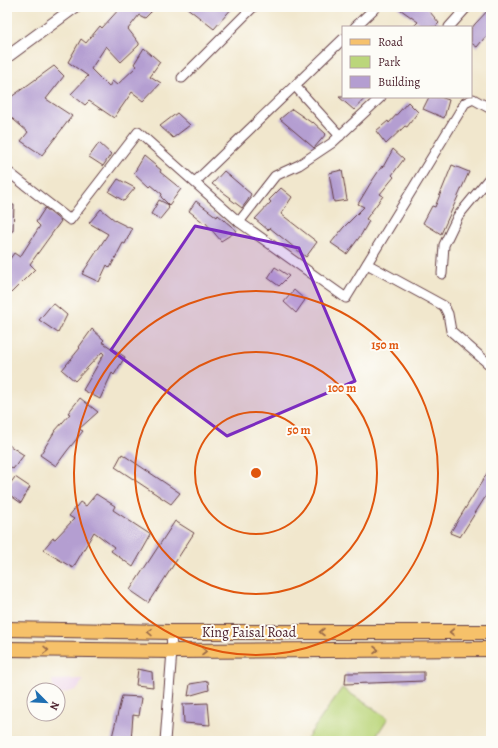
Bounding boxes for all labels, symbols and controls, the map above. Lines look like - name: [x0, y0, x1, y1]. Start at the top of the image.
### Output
- legend: [342, 26, 472, 98]
- text: Road: [378, 34, 404, 50]
- text: Park: [378, 54, 401, 70]
- text: Building: [378, 74, 420, 90]
- text: 150 m: [371, 337, 399, 353]
- text: 100 m: [328, 380, 356, 396]
- text: 50 m: [287, 422, 311, 438]
- centre of rings: [249, 466, 263, 480]
- street label: King Faisal Road: [202, 623, 297, 642]
- one-way arrow: [147, 628, 153, 636]
- one-way arrow: [319, 628, 325, 636]
- one-way arrow: [449, 628, 455, 636]
- one-way arrow: [43, 646, 49, 654]
- one-way arrow: [373, 646, 379, 654]
- one-way arrow: [201, 647, 207, 655]
- north arrow: [26, 682, 66, 722]
- text: N: [46, 699, 63, 713]

